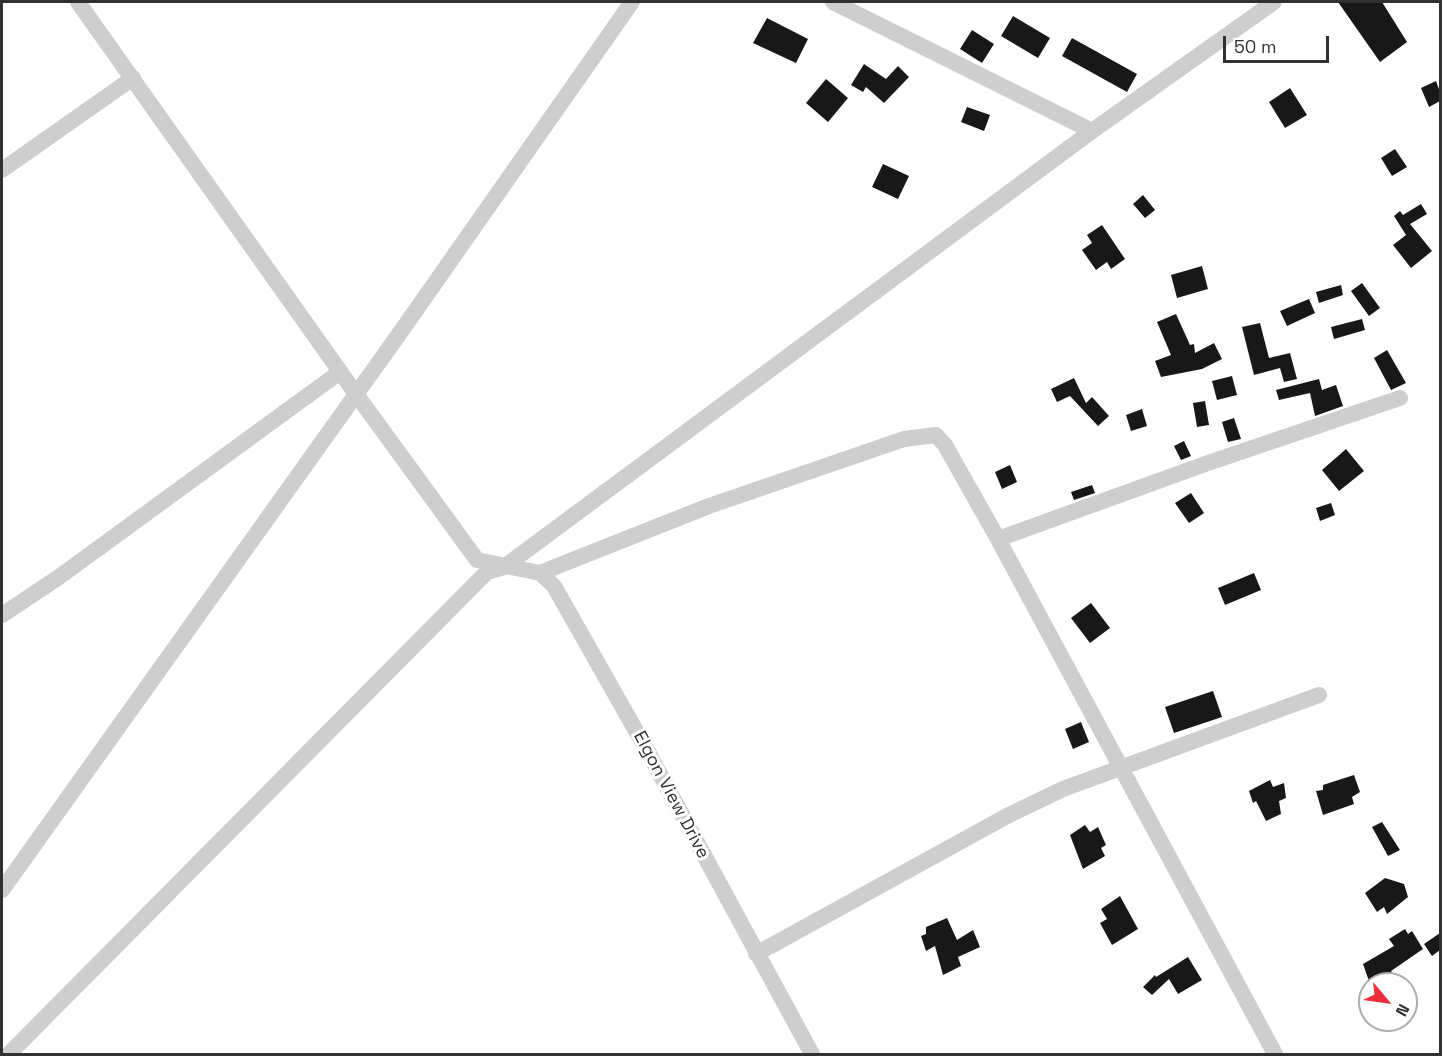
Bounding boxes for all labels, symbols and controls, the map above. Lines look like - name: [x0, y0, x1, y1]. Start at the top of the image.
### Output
- scale bar: [1226, 24, 1332, 62]
- text: 50 m: [1234, 35, 1276, 58]
- street label: Elgon View Drive: [628, 728, 714, 862]
- north arrow: [1358, 972, 1418, 1032]
- text: N: [1391, 1000, 1414, 1020]

